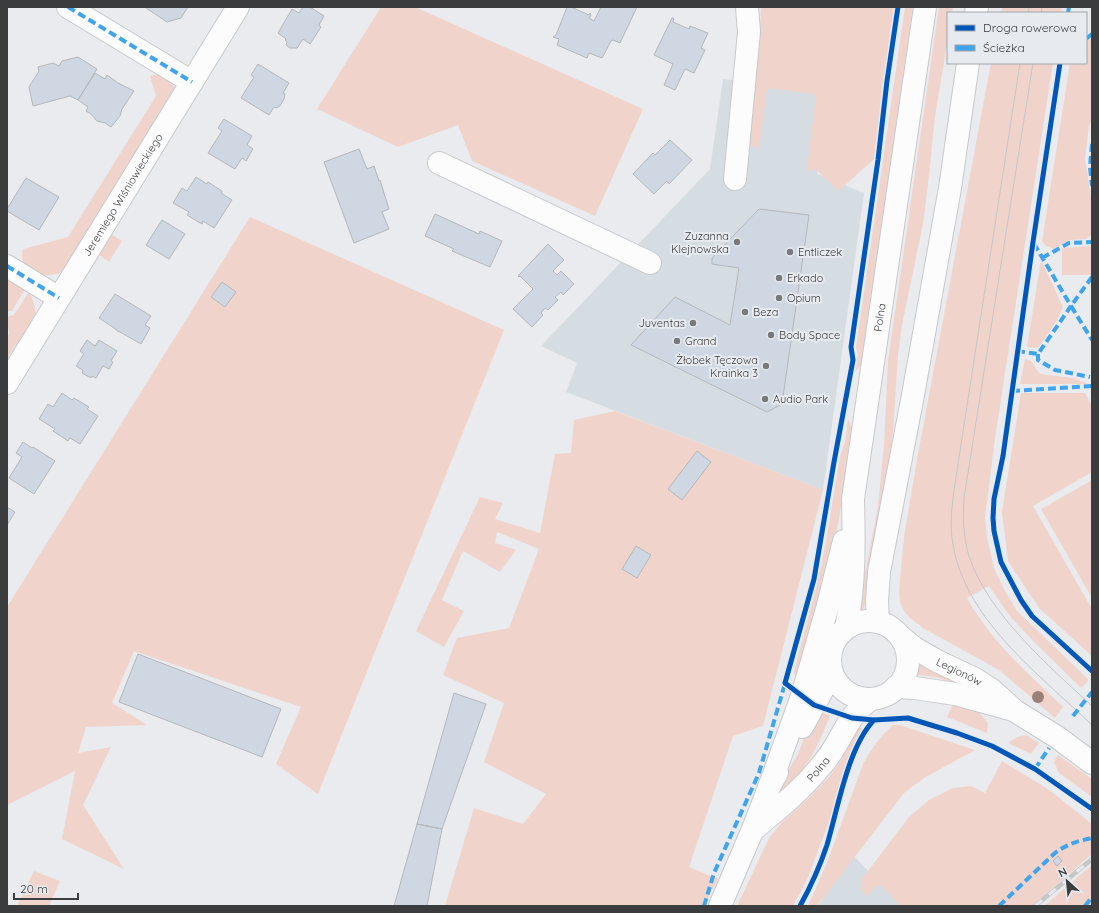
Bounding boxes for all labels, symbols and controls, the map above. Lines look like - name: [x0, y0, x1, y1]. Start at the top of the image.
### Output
- legend: [947, 12, 1087, 64]
- text: Droga rowerowa: [983, 20, 1077, 35]
- text: Ścieżka: [983, 40, 1025, 55]
- street label: Jeremiego Wiśniowieckiego: [80, 130, 166, 259]
- place label: Zuzanna Klejnowska: [671, 229, 729, 256]
- marker: Zuzanna Klejnowska: [732, 237, 742, 247]
- place label: Entliczek: [798, 245, 842, 259]
- marker: Entliczek: [785, 247, 795, 257]
- place label: Erkado: [787, 271, 824, 285]
- marker: Erkado: [774, 273, 784, 283]
- place label: Opium: [787, 291, 821, 305]
- marker: Opium: [774, 293, 784, 303]
- street label: Polna: [871, 302, 889, 333]
- place label: Beza: [753, 305, 778, 319]
- marker: Beza: [740, 307, 750, 317]
- place label: Juventas: [639, 316, 685, 330]
- marker: Juventas: [688, 318, 698, 328]
- place label: Body Space: [779, 328, 840, 342]
- marker: Body Space: [766, 330, 776, 340]
- place label: Grand: [685, 334, 716, 348]
- marker: Grand: [672, 336, 682, 346]
- place label: Żłobek Tęczowa Krainka 3: [676, 353, 758, 380]
- marker: Żłobek Tęczowa Krainka 3: [761, 361, 771, 371]
- place label: Audio Park: [773, 392, 828, 406]
- marker: Audio Park: [760, 394, 770, 404]
- street label: Legionów: [934, 655, 985, 689]
- street label: Polna: [804, 754, 833, 785]
- north arrow: [1047, 861, 1087, 901]
- text: N: [1056, 864, 1069, 880]
- scale bar: [14, 875, 78, 901]
- text: 20 m: [20, 881, 48, 896]

